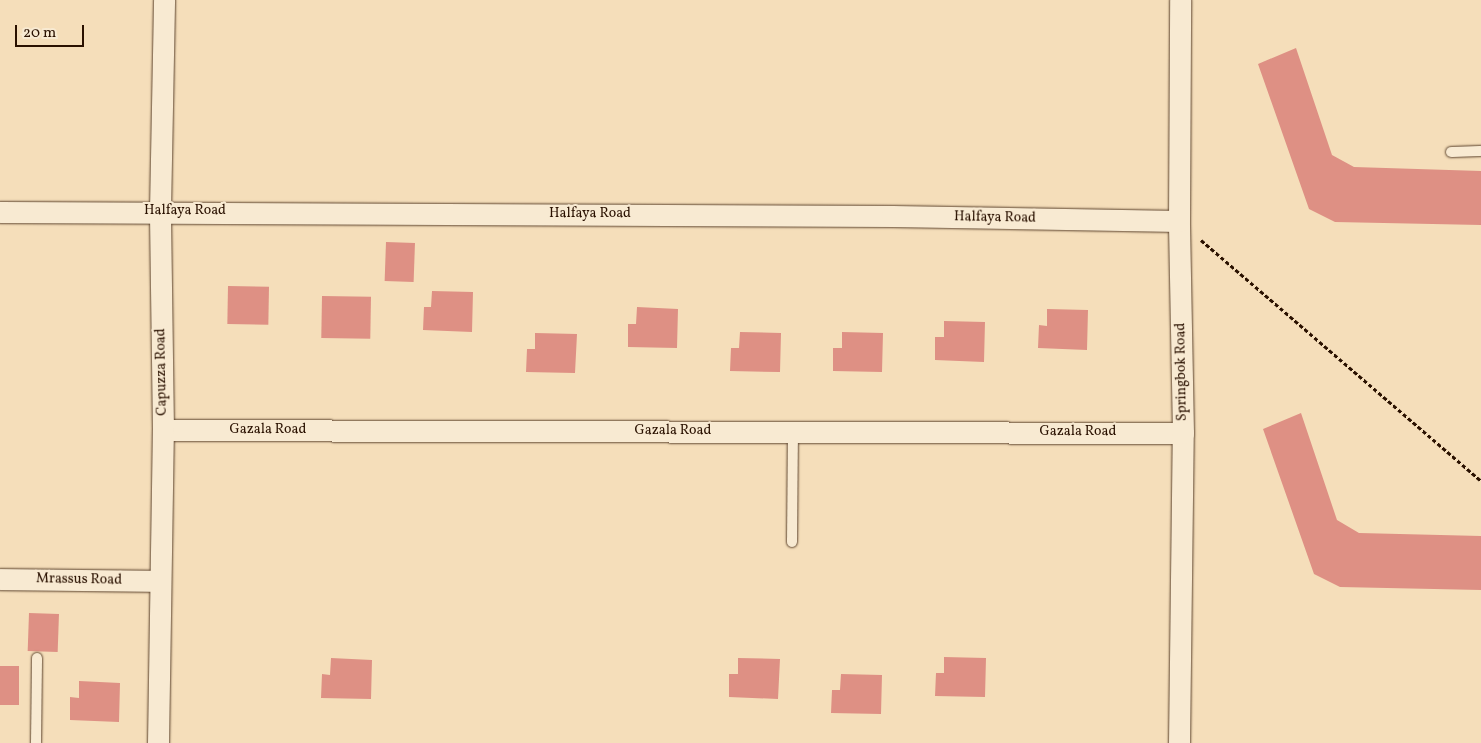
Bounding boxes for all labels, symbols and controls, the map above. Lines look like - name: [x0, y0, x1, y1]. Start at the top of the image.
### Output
- scale bar: [18, 15, 86, 47]
- text: 20 m: [23, 23, 56, 44]
- street label: Halfaya Road: [144, 203, 226, 219]
- street label: Halfaya Road: [549, 206, 631, 222]
- street label: Halfaya Road: [954, 209, 1036, 227]
- street label: Springbok Road: [1173, 323, 1191, 421]
- street label: Capuzza Road: [153, 328, 171, 416]
- street label: Gazala Road: [230, 422, 306, 438]
- street label: Gazala Road: [635, 423, 711, 439]
- street label: Gazala Road: [1040, 424, 1116, 440]
- street label: Mrassus Road: [36, 571, 122, 589]

